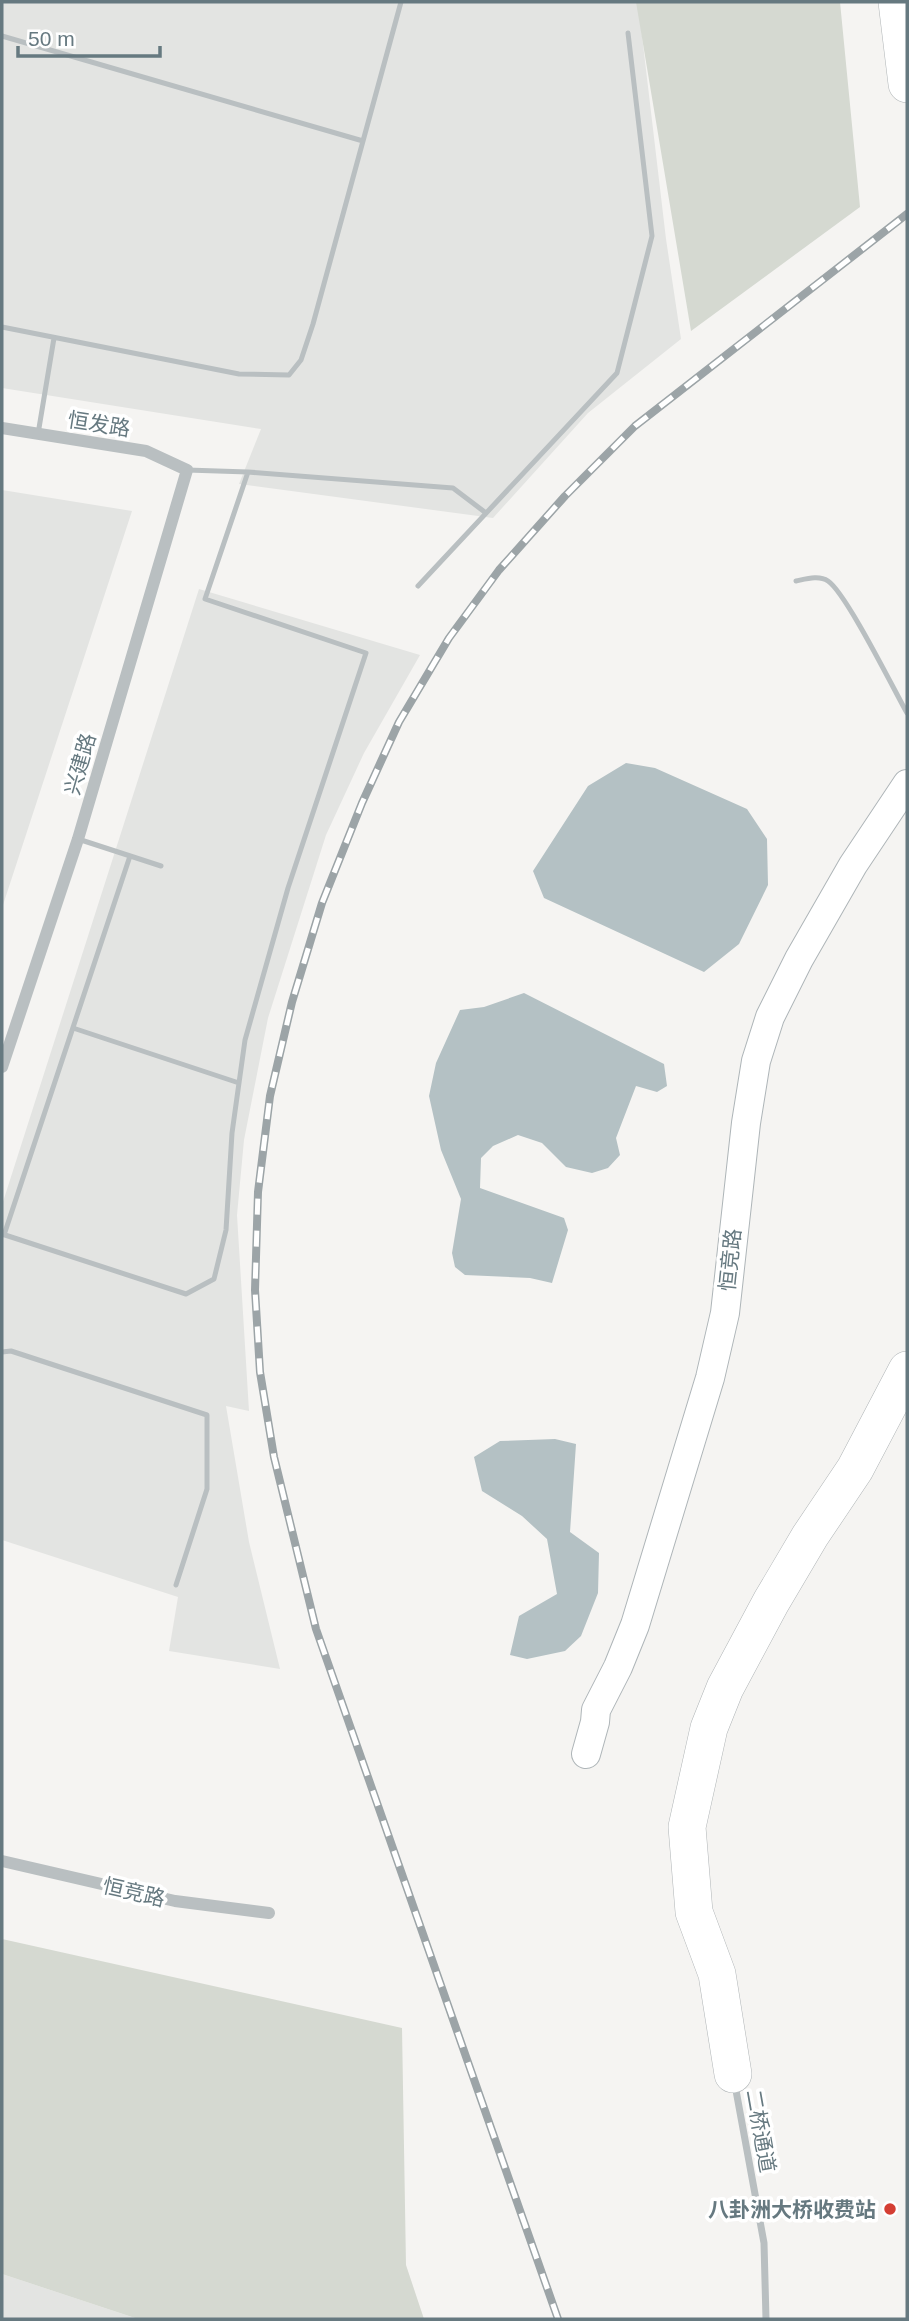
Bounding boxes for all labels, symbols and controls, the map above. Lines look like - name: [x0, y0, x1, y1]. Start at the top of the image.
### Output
- scale bar: [18, 14, 159, 58]
- text: 50 m: [28, 27, 75, 50]
- street label: 恒发路: [66, 408, 132, 440]
- street label: 兴建路: [60, 731, 100, 797]
- street label: 恒竞路: [715, 1227, 745, 1293]
- street label: 恒竞路: [101, 1874, 167, 1910]
- street label: 二桥通道: [742, 2088, 780, 2174]
- place label: 八卦洲大桥收费站: [708, 2198, 876, 2221]
- marker: 八卦洲大桥收费站: [882, 2201, 898, 2217]

